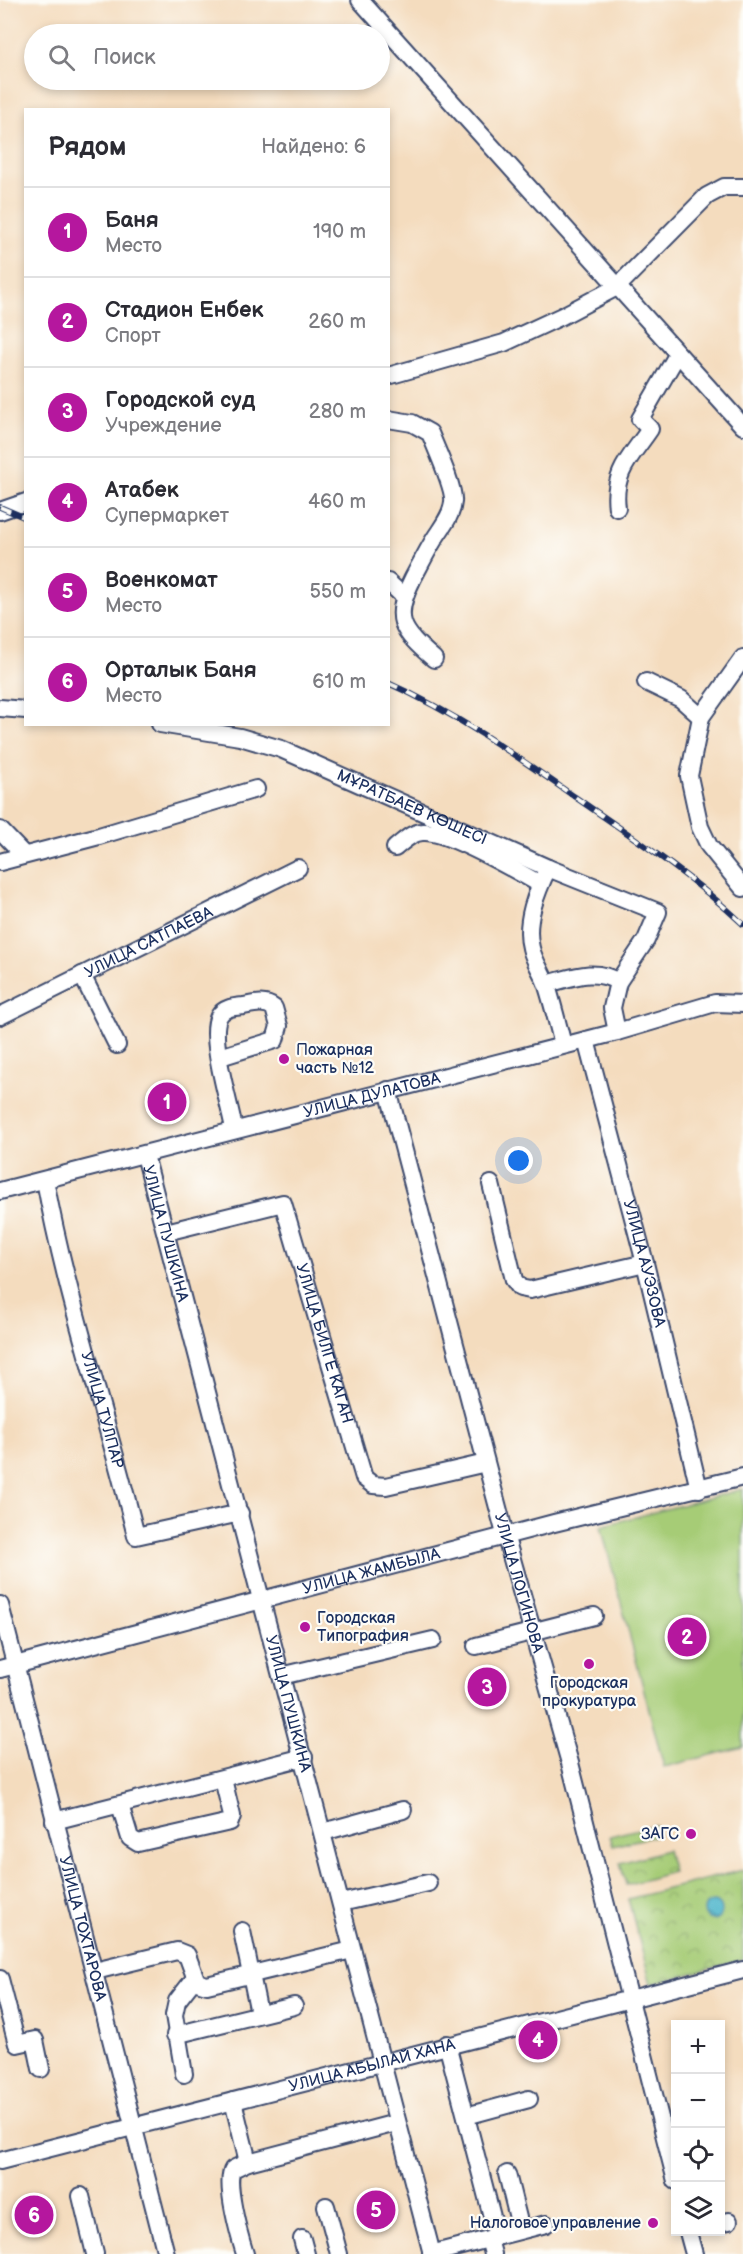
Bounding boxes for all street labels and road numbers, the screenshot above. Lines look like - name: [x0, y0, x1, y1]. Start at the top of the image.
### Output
- street label: МҰРАТБАЕВ КӨШЕСІ: [334, 766, 490, 849]
- street label: УЛИЦА САТПАЕВА: [81, 902, 216, 982]
- street label: УЛИЦА ДУЛАТОВА: [302, 1068, 442, 1122]
- street label: УЛИЦА ПУШКИНА: [139, 1163, 192, 1304]
- street label: УЛИЦА АУЭЗОВА: [619, 1198, 670, 1329]
- street label: УЛИЦА БИЛГЕ КАГАН: [292, 1261, 357, 1426]
- street label: УЛИЦА ТУЛПАР: [77, 1349, 128, 1470]
- street label: УЛИЦА ЛОГИНОВА: [490, 1511, 548, 1655]
- street label: УЛИЦА ЖАМБЫЛА: [301, 1544, 442, 1598]
- street label: УЛИЦА ПУШКИНА: [261, 1633, 315, 1774]
- street label: УЛИЦА ТОХТАРОВА: [55, 1854, 110, 2003]
- street label: УЛИЦА АБЫЛАЙ ХАНА: [287, 2035, 457, 2096]

